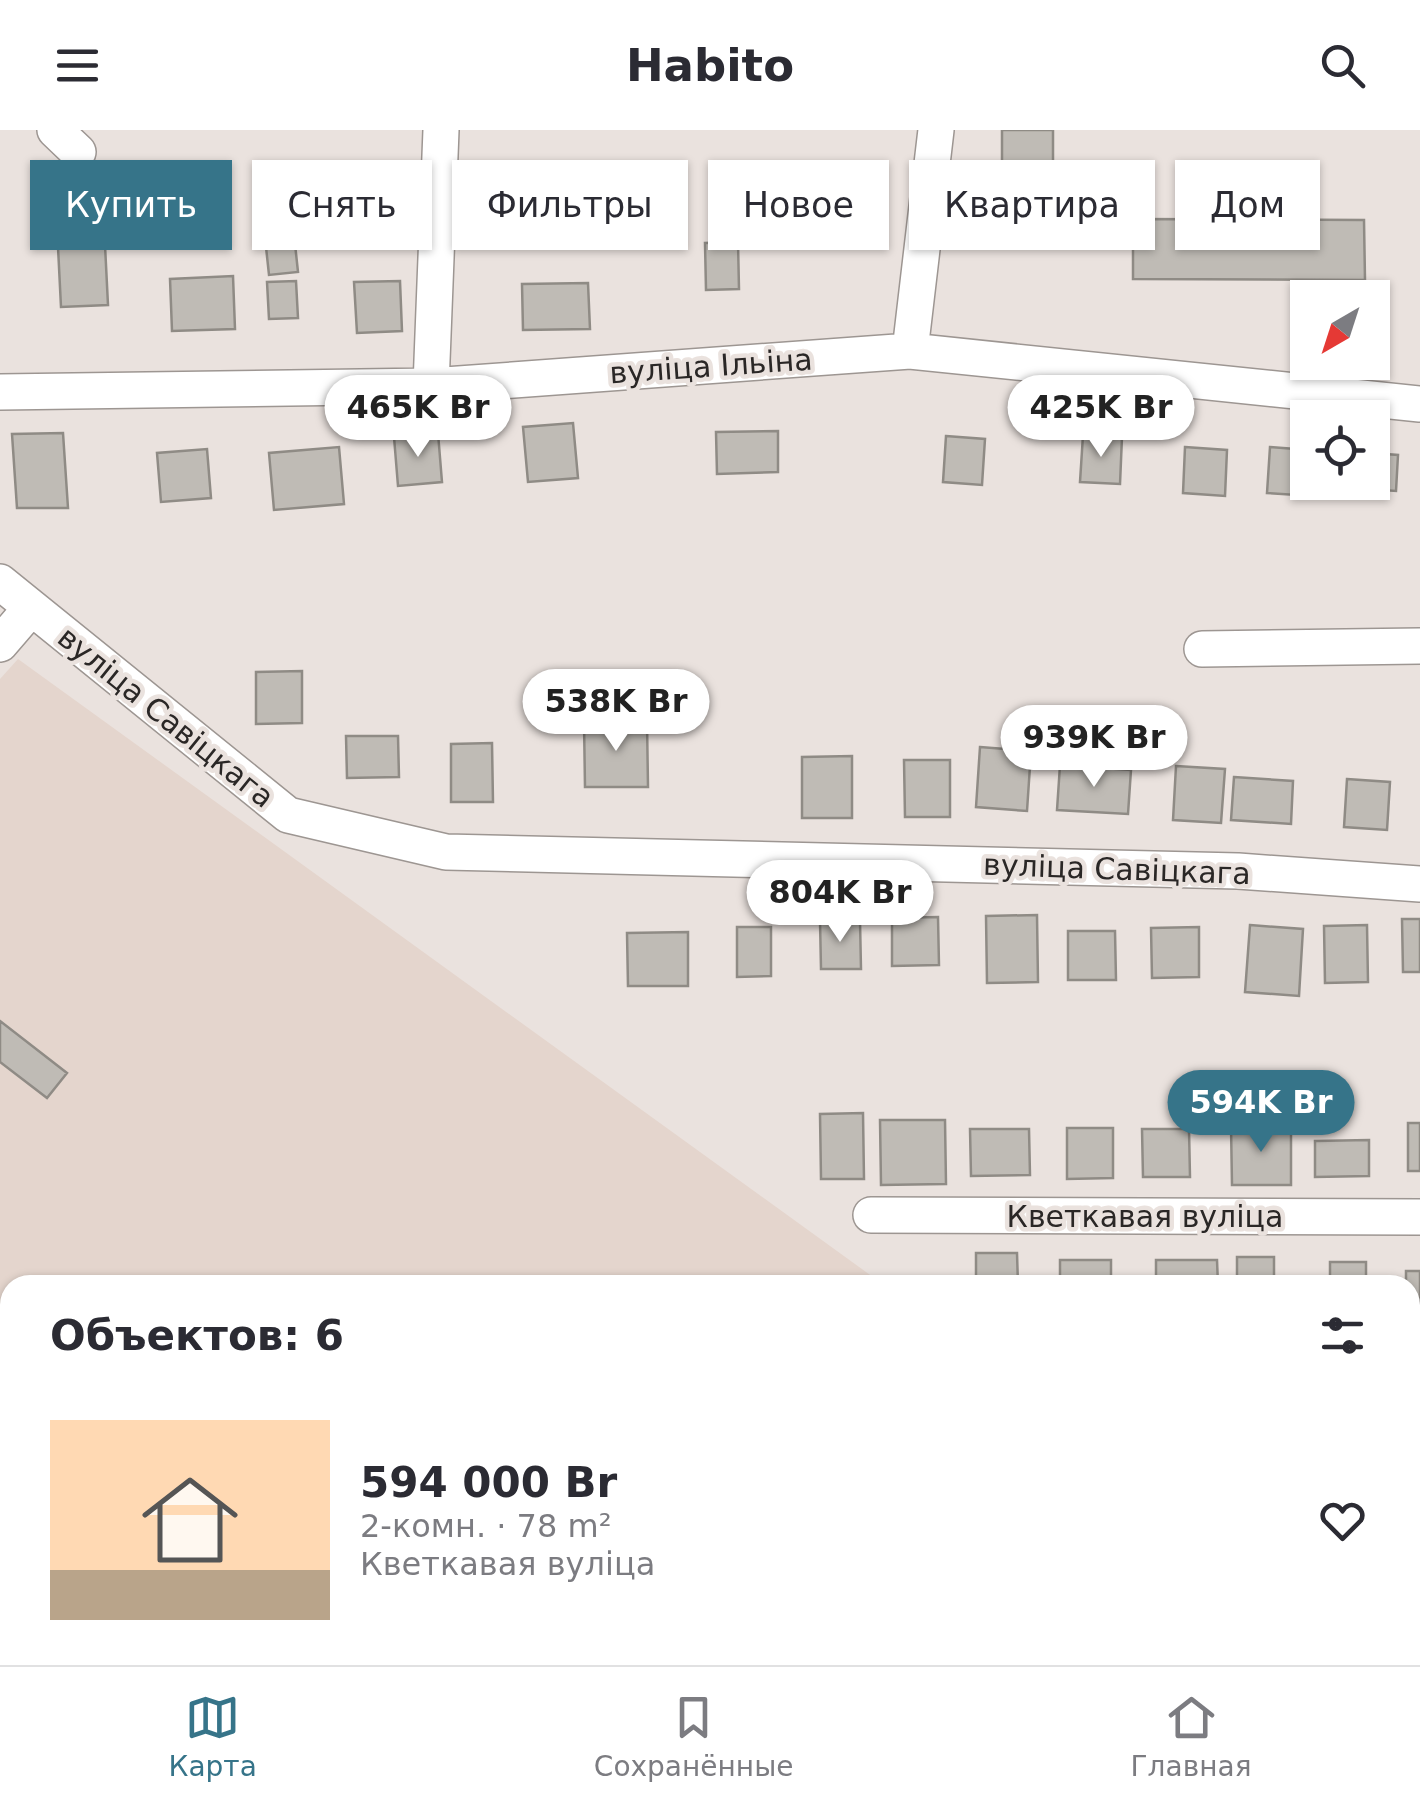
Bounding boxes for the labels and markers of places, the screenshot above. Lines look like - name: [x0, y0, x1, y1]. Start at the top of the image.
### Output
- pin: 465K Br: [326, 375, 510, 460]
- pin: 425K Br: [1009, 375, 1193, 460]
- pin: 538K Br: [524, 669, 708, 754]
- pin: 939K Br: [1002, 705, 1186, 790]
- pin: 804K Br: [748, 860, 932, 945]
- pin: 594K Br: [1169, 1070, 1353, 1155]

